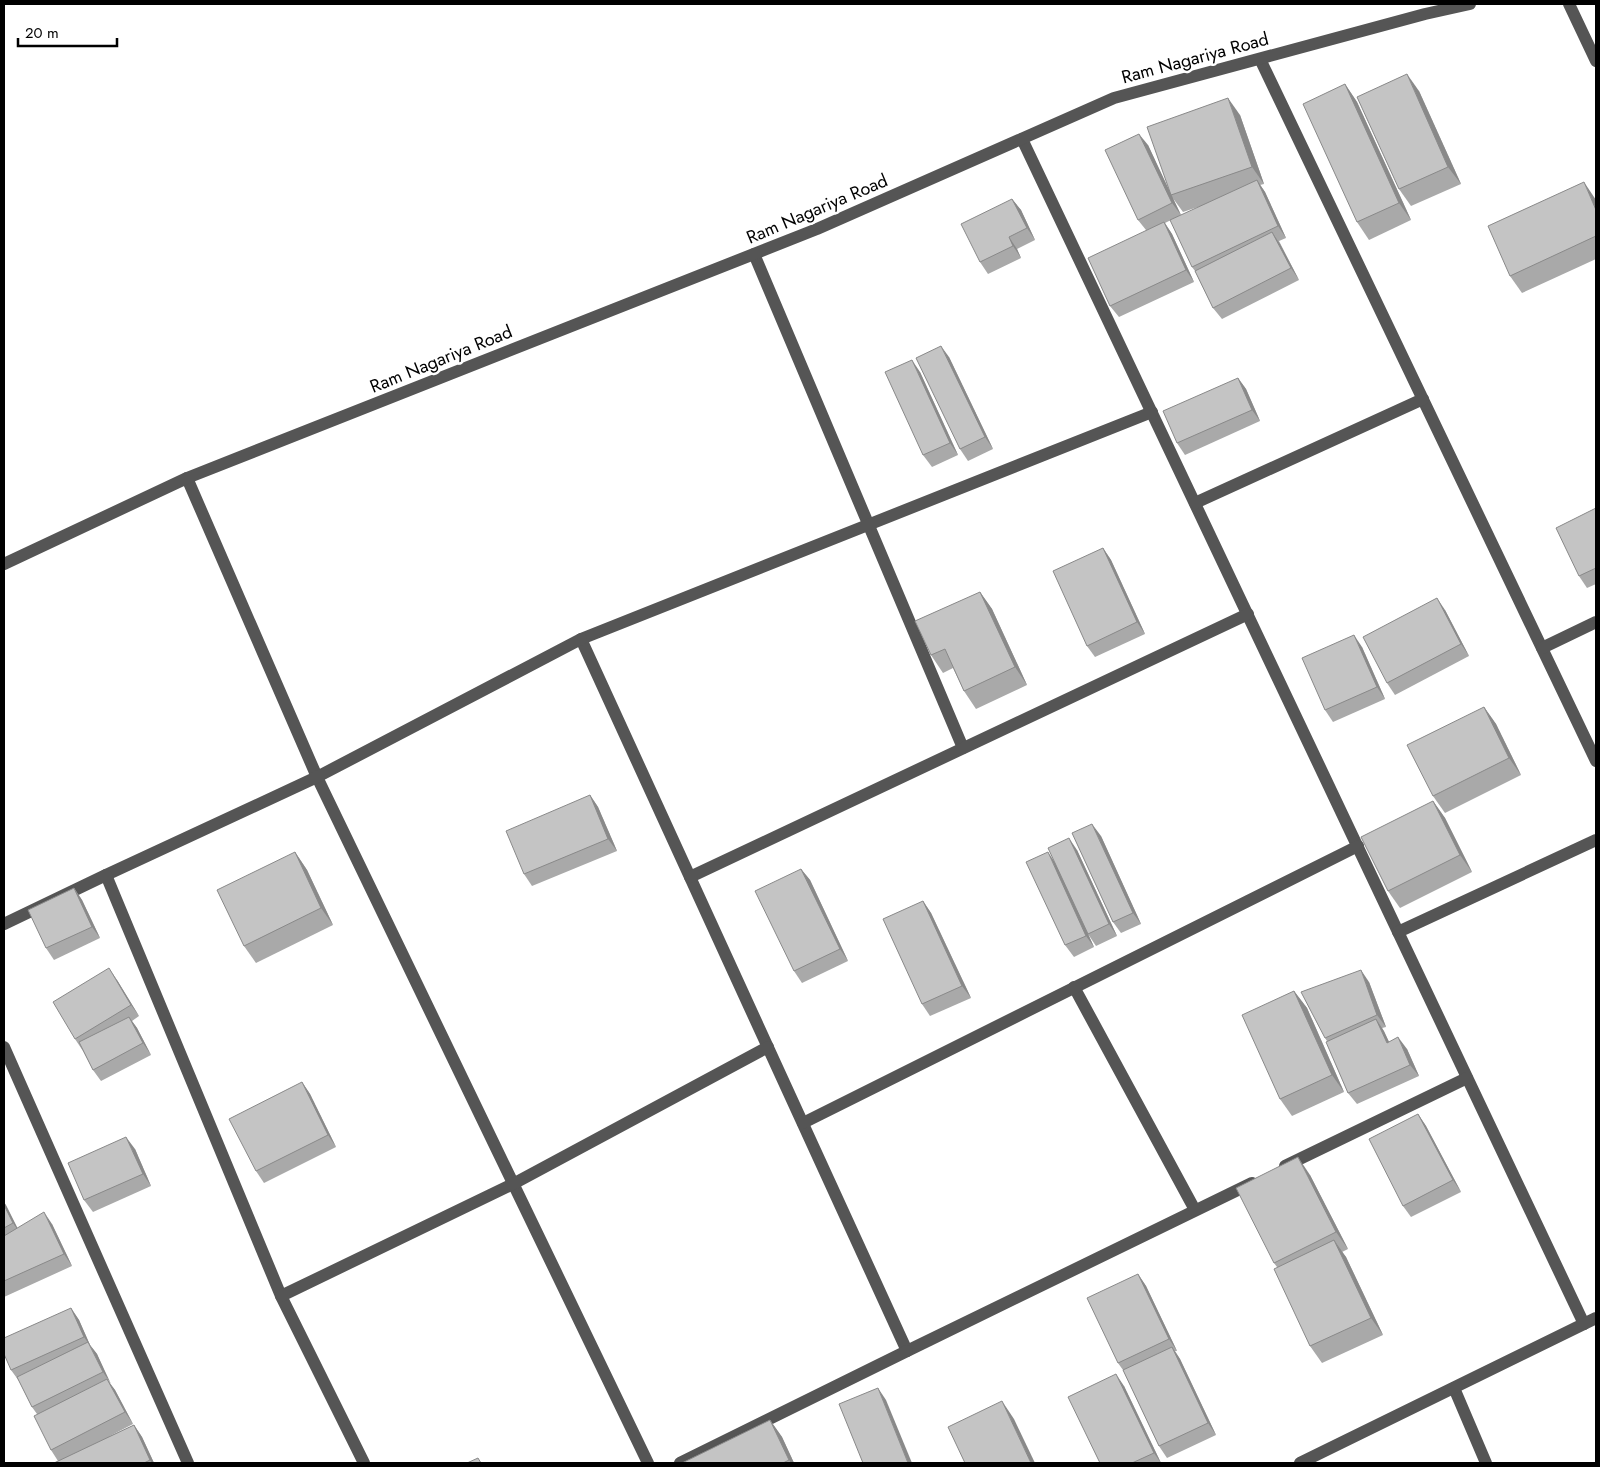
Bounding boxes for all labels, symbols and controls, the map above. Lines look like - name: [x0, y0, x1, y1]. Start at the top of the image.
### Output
- scale bar: [18, 15, 116, 47]
- text: 20 m: [25, 22, 59, 44]
- street label: Ram Nagariya Road: [1119, 26, 1271, 90]
- street label: Ram Nagariya Road: [742, 167, 892, 251]
- street label: Ram Nagariya Road: [366, 319, 516, 399]

